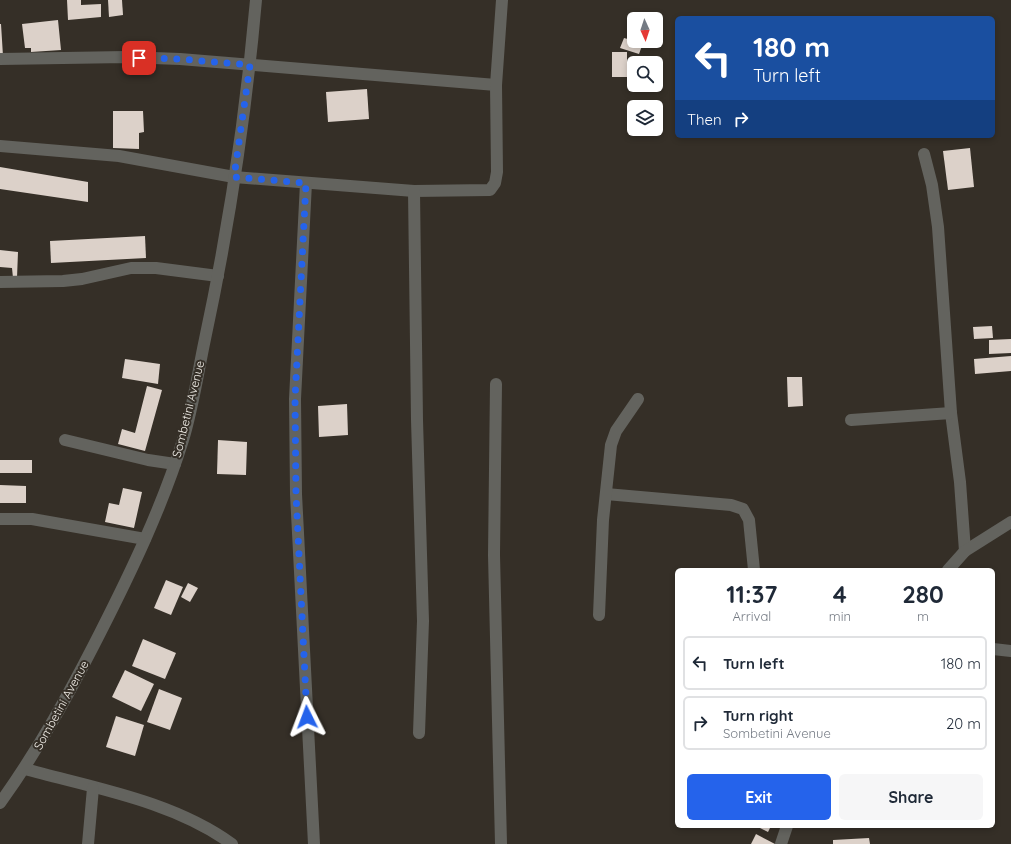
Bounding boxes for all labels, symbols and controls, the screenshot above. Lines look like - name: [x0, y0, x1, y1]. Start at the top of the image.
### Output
- north arrow: [627, 12, 663, 48]
- map controls: [627, 12, 663, 136]
- text: 180 m: [753, 29, 830, 64]
- icon: left: [687, 32, 739, 84]
- pin: [122, 41, 156, 75]
- icon: arrive: [128, 47, 150, 69]
- button: search: [627, 56, 663, 92]
- text: Turn left: [753, 64, 821, 87]
- button: layers: [627, 100, 663, 136]
- icon: right: [730, 108, 752, 130]
- text: Then: [687, 110, 722, 129]
- street label: Sombetini Avenue: [169, 359, 207, 459]
- text: 11:37: [726, 579, 778, 609]
- text: 4: [833, 579, 847, 609]
- text: 280: [902, 579, 944, 609]
- text: Arrival: [732, 608, 771, 624]
- text: min: [829, 608, 851, 624]
- text: m: [917, 608, 929, 624]
- icon: left: [689, 652, 711, 674]
- text: Turn left: [723, 654, 785, 673]
- text: 180 m: [941, 654, 981, 673]
- street label: Sombetini Avenue: [30, 658, 92, 752]
- position arrow: [286, 696, 328, 738]
- text: Turn right: [723, 706, 794, 725]
- icon: right: [689, 712, 711, 734]
- text: 20 m: [946, 714, 981, 733]
- text: Sombetini Avenue: [723, 725, 831, 741]
- button: Exit: [687, 774, 831, 820]
- button: Share: [839, 774, 983, 820]

